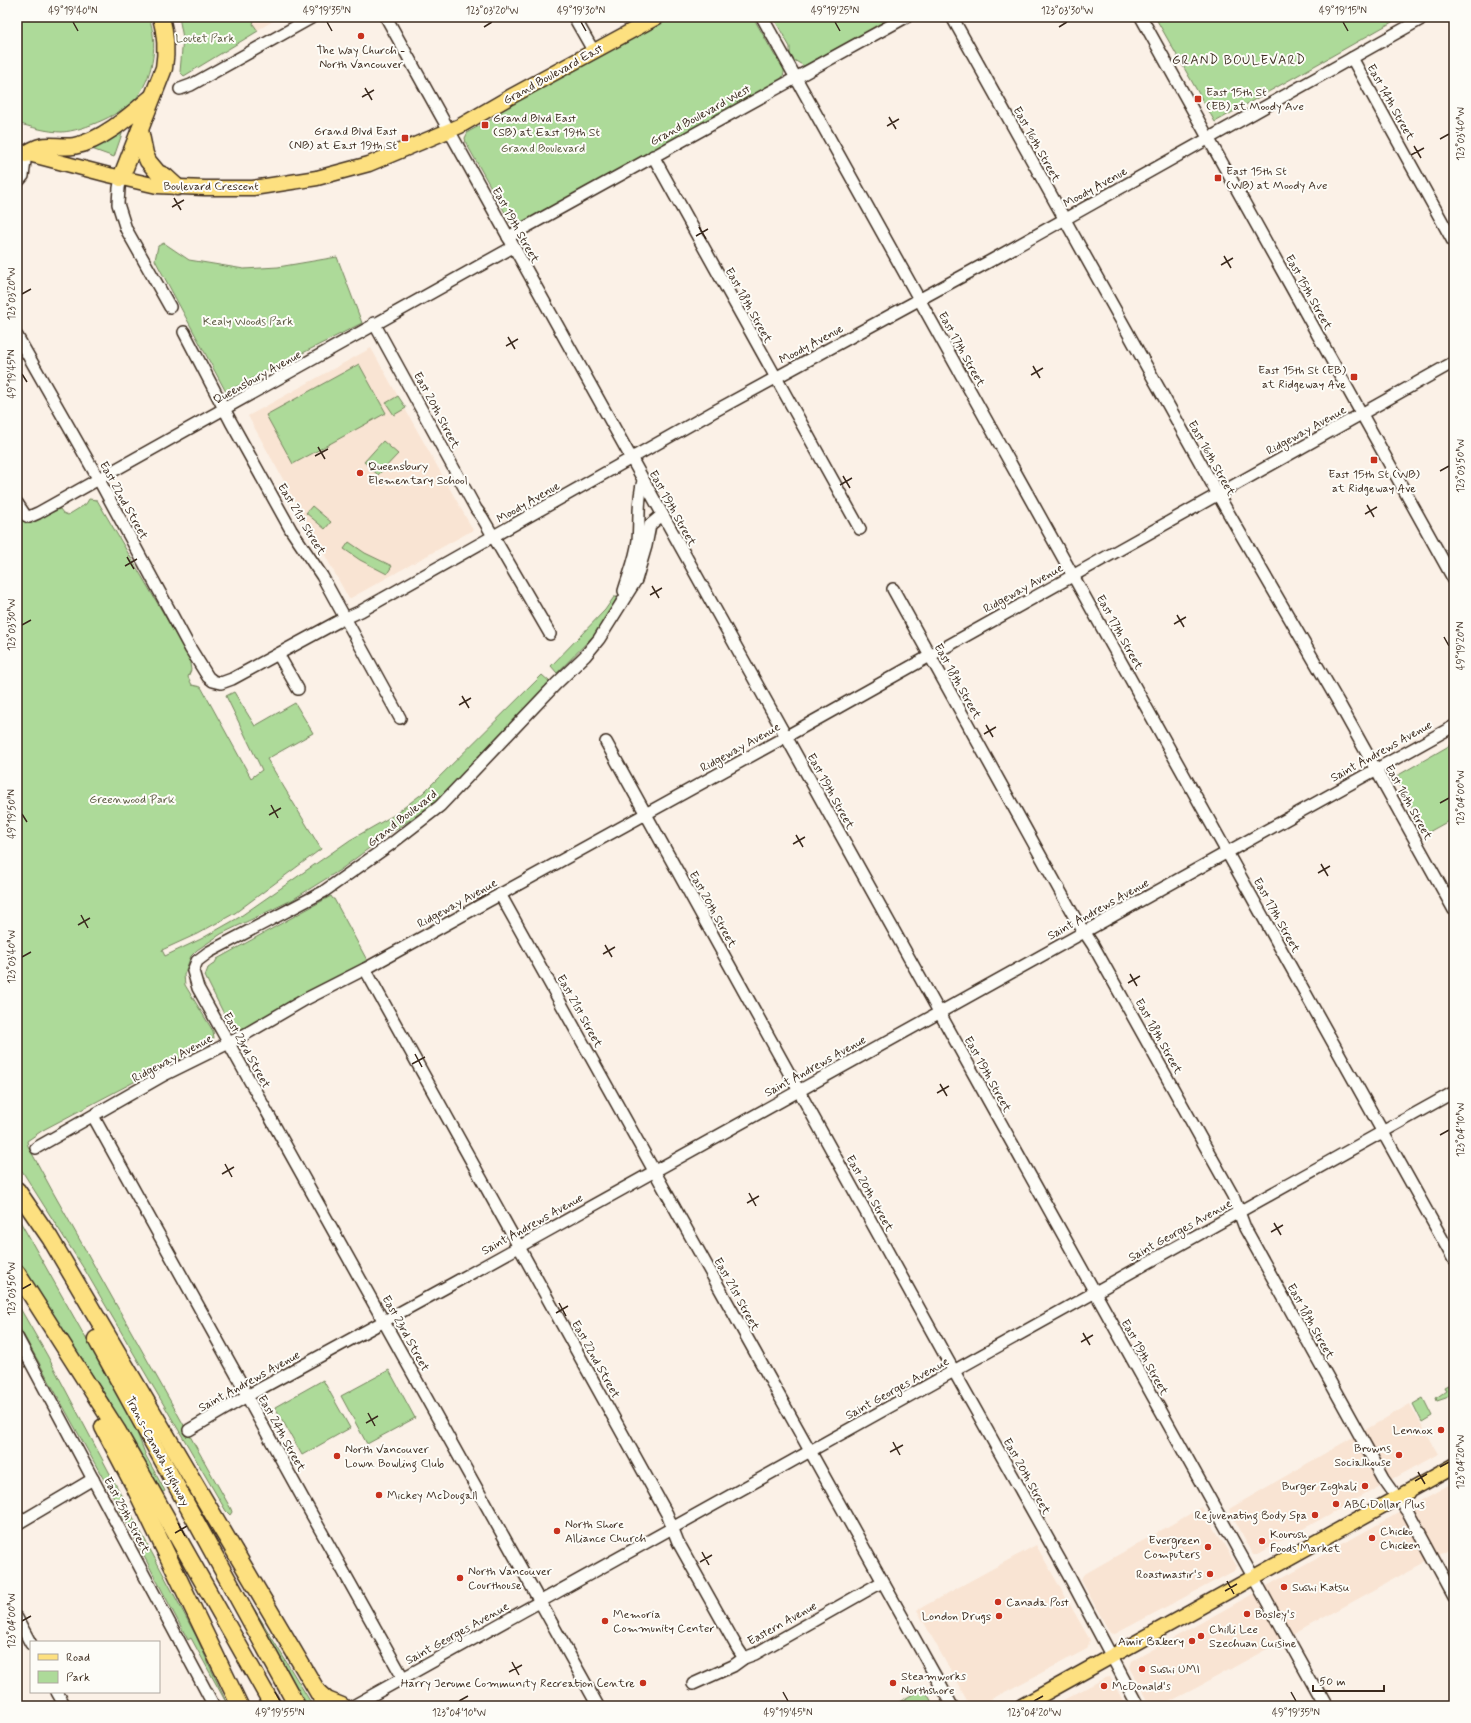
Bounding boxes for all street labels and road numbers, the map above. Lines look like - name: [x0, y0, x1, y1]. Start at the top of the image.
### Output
- street label: Grand Boulevard East: [501, 40, 607, 109]
- street label: East 14th Street: [1363, 62, 1418, 143]
- street label: Grand Boulevard West: [647, 81, 754, 150]
- street label: East 16th Street: [1009, 104, 1064, 185]
- street label: Moody Avenue: [1061, 164, 1131, 212]
- street label: Boulevard Crescent: [163, 179, 259, 195]
- street label: East 19th Street: [488, 185, 543, 266]
- street label: East 15th Street: [1281, 252, 1335, 333]
- street label: East 18th Street: [721, 265, 775, 346]
- street label: East 17th Street: [934, 309, 988, 390]
- street label: Moody Avenue: [777, 321, 847, 369]
- street label: Queensbury Avenue: [211, 347, 304, 409]
- street label: East 20th Street: [409, 369, 463, 452]
- street label: Ridgeway Avenue: [1264, 402, 1349, 459]
- street label: East 16th Street: [1184, 418, 1239, 499]
- street label: East 22nd Street: [95, 459, 151, 543]
- street label: East 19th Street: [645, 468, 700, 549]
- street label: Moody Avenue: [494, 478, 563, 527]
- street label: East 21st Street: [273, 481, 329, 558]
- street label: Ridgeway Avenue: [981, 560, 1066, 617]
- street label: East 17th Street: [1092, 592, 1146, 673]
- street label: East 18th Street: [930, 641, 984, 722]
- street label: Saint Andrews Avenue: [1328, 717, 1435, 786]
- street label: Ridgeway Avenue: [698, 719, 783, 776]
- street label: East 19th Street: [803, 751, 858, 832]
- street label: East 16th Street: [1381, 762, 1436, 843]
- street label: Grand Boulevard: [364, 786, 441, 851]
- street label: East 20th Street: [685, 868, 740, 950]
- street label: Ridgeway Avenue: [415, 875, 500, 932]
- street label: Saint Andrews Avenue: [1045, 875, 1152, 944]
- street label: East 17th Street: [1249, 875, 1303, 956]
- street label: East 21st Street: [552, 972, 606, 1051]
- street label: East 18th Street: [1131, 996, 1185, 1077]
- street label: East 23rd Street: [219, 1010, 274, 1092]
- street label: Ridgeway Avenue: [129, 1031, 216, 1087]
- street label: Saint Andrews Avenue: [762, 1032, 869, 1101]
- street label: East 19th Street: [960, 1034, 1015, 1115]
- street label: East 20th Street: [842, 1152, 897, 1234]
- street label: Saint Andrews Avenue: [479, 1190, 586, 1259]
- street label: Saint Georges Avenue: [1126, 1196, 1235, 1266]
- street label: East 21st Street: [709, 1255, 763, 1334]
- street label: East 18th Street: [1283, 1281, 1337, 1362]
- street label: East 23rd Street: [378, 1293, 433, 1375]
- street label: East 19th Street: [1117, 1317, 1172, 1398]
- street label: East 22nd Street: [567, 1318, 623, 1402]
- street label: Saint Andrews Avenue: [196, 1347, 303, 1416]
- street label: Saint Georges Avenue: [843, 1354, 952, 1424]
- street label: East 24th Street: [253, 1392, 309, 1475]
- street label: Trans-Canada Highway: [121, 1394, 193, 1510]
- street label: East 20th Street: [999, 1435, 1054, 1517]
- street label: East 25th Street: [99, 1474, 153, 1556]
- street label: Eastern Avenue: [745, 1598, 820, 1650]
- street label: Saint Georges Avenue: [403, 1599, 512, 1669]

